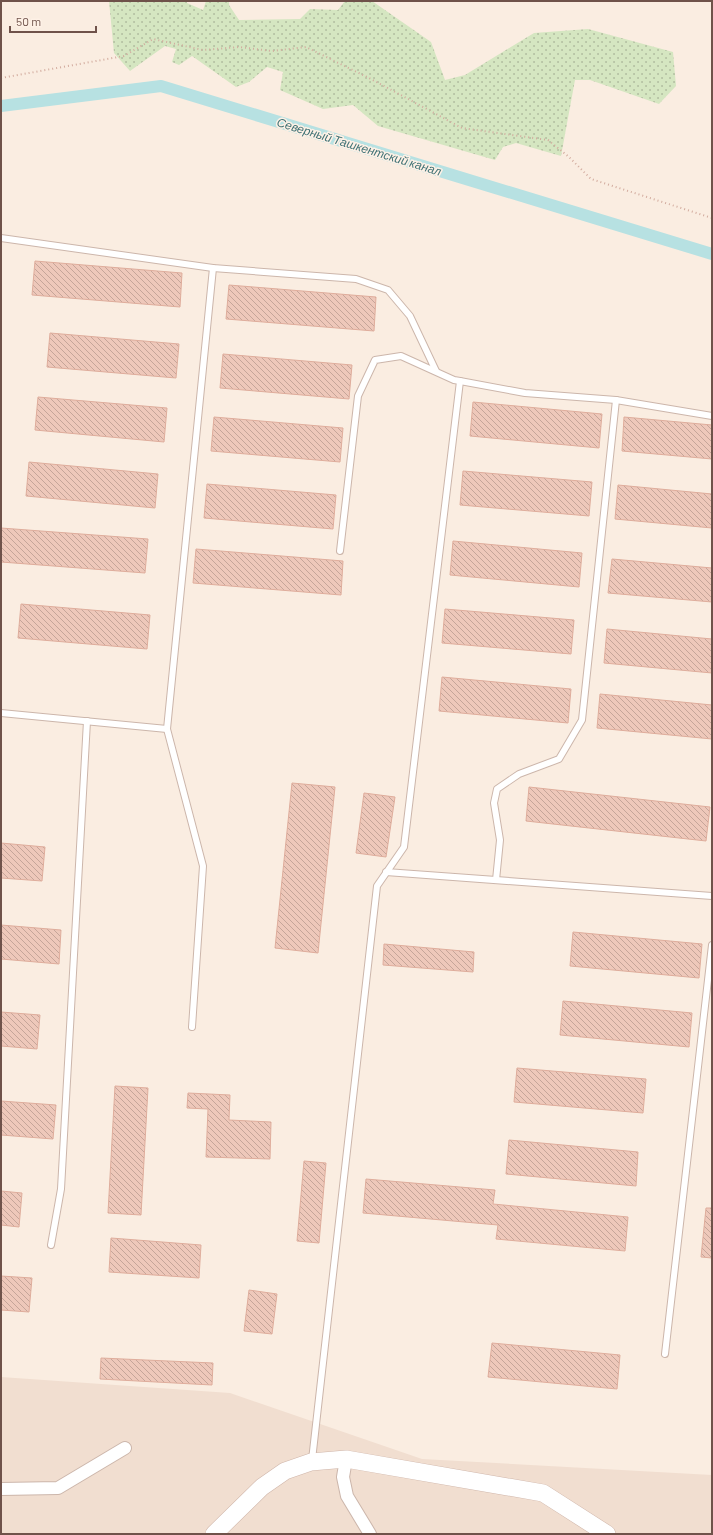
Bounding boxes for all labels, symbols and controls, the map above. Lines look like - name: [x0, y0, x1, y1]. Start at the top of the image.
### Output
- scale bar: [10, 8, 96, 34]
- text: 50 m: [16, 14, 41, 28]
- water label: Северный Ташкентский канал: [275, 114, 443, 179]

